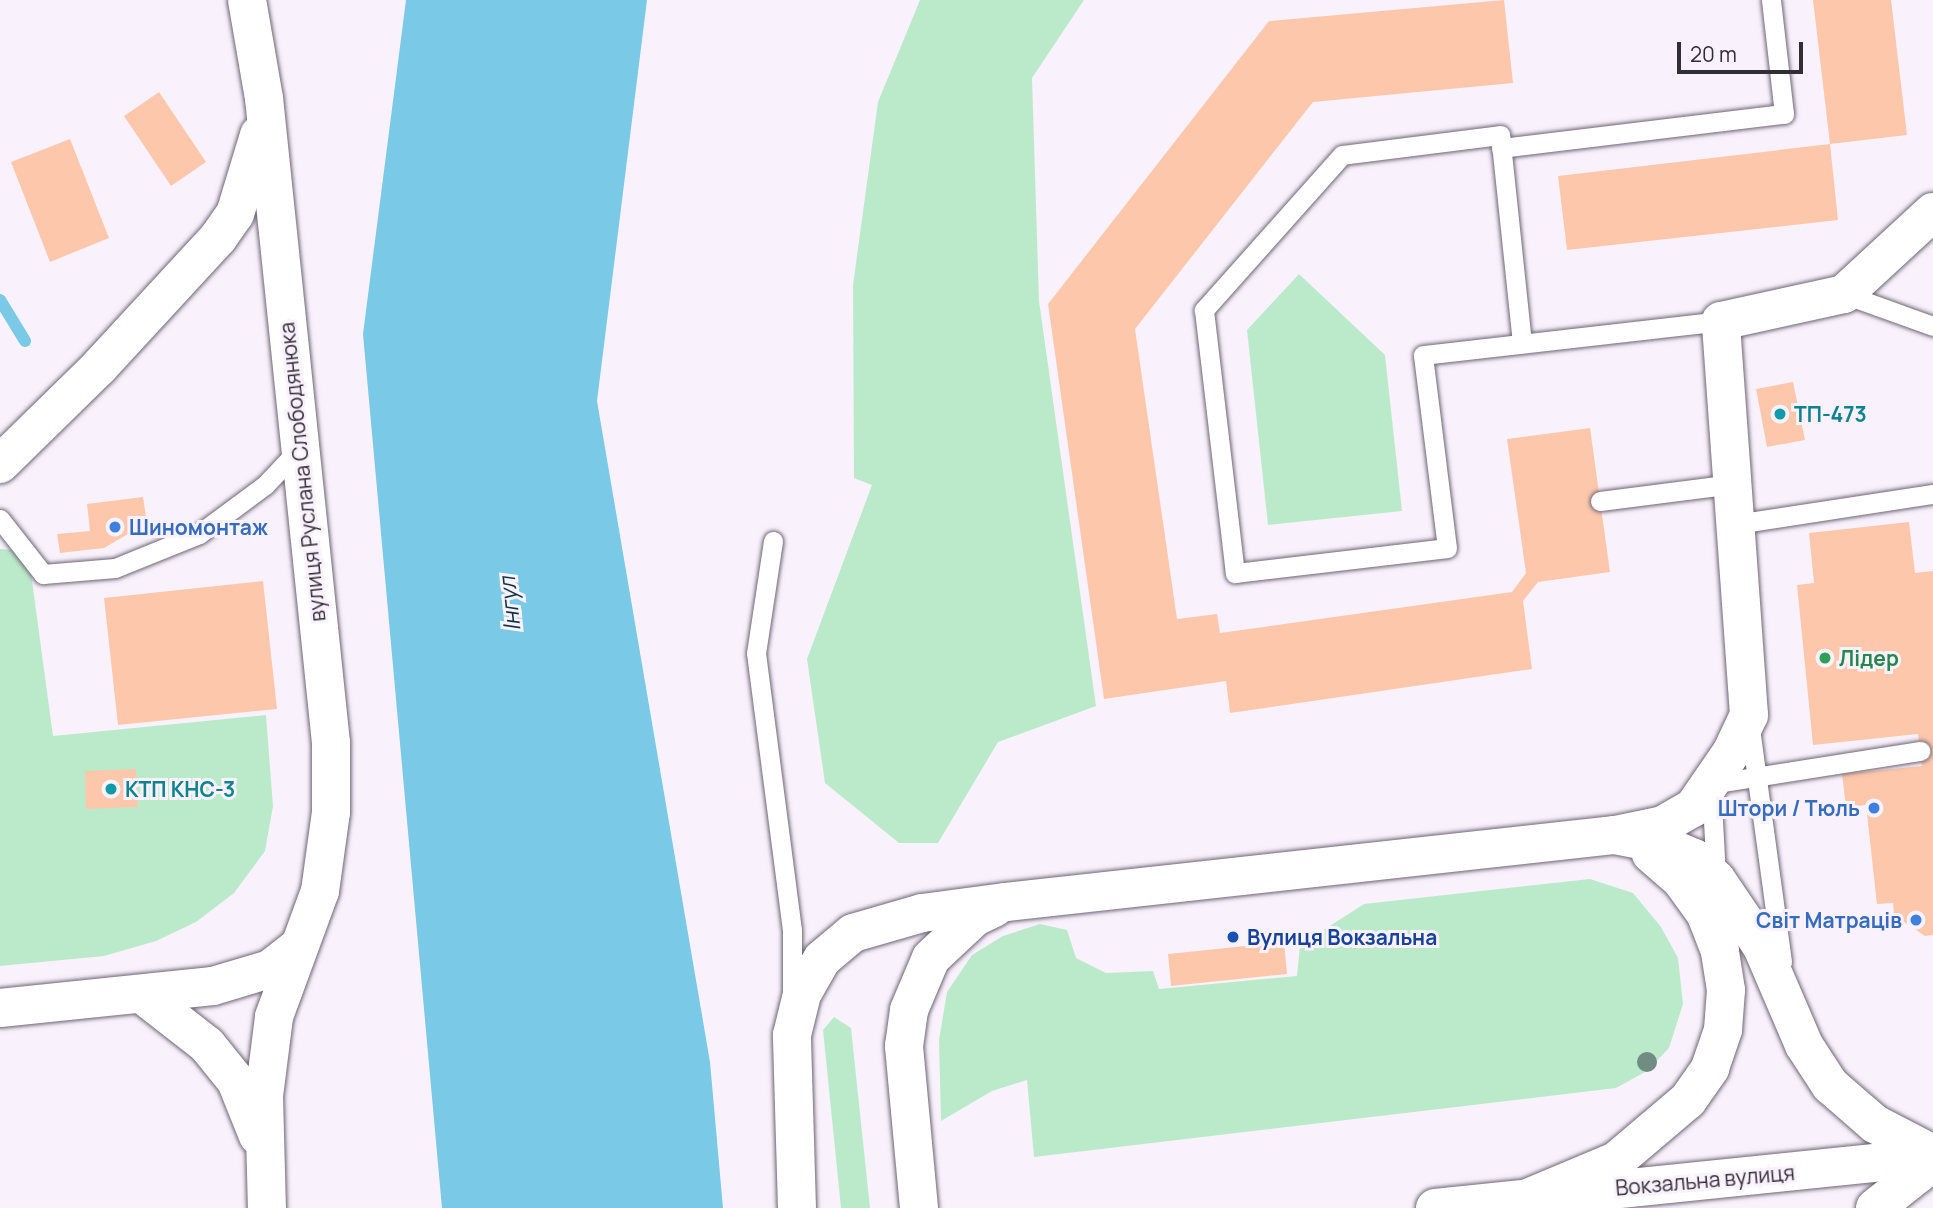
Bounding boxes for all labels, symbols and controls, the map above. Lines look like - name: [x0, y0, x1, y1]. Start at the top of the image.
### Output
- scale bar: [1681, 28, 1807, 72]
- text: 20 m: [1690, 40, 1737, 68]
- street label: вулиця Руслана Слободянюка: [274, 321, 330, 623]
- place label: ТП-473: [1794, 401, 1867, 427]
- marker: ТП-473: [1772, 406, 1788, 422]
- place label: Шиномонтаж: [129, 514, 268, 540]
- marker: Шиномонтаж: [107, 519, 123, 535]
- water label: Інгул: [492, 575, 526, 633]
- place label: Лідер: [1839, 645, 1899, 671]
- marker: Лідер: [1817, 650, 1833, 666]
- place label: КТП КНС-3: [125, 776, 235, 802]
- marker: КТП КНС-3: [103, 781, 119, 797]
- place label: Штори / Тюль: [1718, 795, 1860, 821]
- marker: Штори / Тюль: [1866, 800, 1882, 816]
- place label: Світ Матраців: [1756, 907, 1902, 933]
- marker: Світ Матраців: [1908, 912, 1924, 928]
- place label: Вулиця Вокзальна: [1247, 924, 1437, 950]
- marker: Вулиця Вокзальна: [1225, 929, 1241, 945]
- street label: Вокзальна вулиця: [1614, 1160, 1796, 1200]

